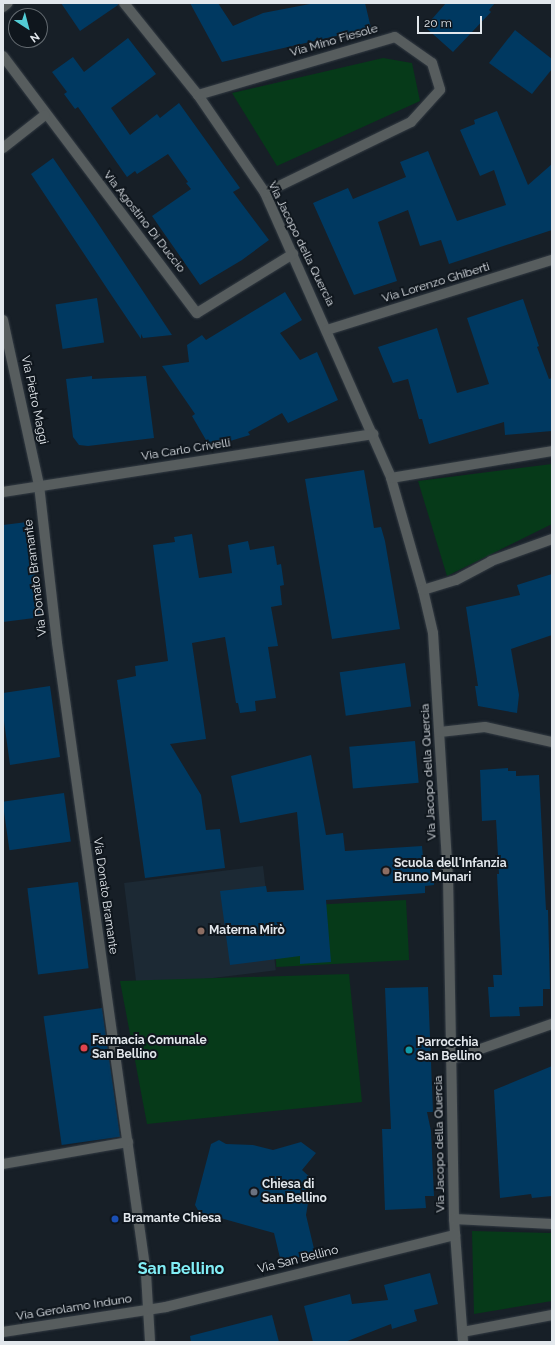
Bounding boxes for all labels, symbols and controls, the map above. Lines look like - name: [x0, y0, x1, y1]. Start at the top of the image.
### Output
- north arrow: [8, 8, 48, 48]
- scale bar: [419, 8, 484, 34]
- text: 20 m: [424, 16, 452, 30]
- street label: Via Mino Fiesole: [288, 22, 380, 60]
- text: N: [28, 30, 42, 45]
- street label: Via Agostino Di Duccio: [100, 168, 188, 276]
- street label: Via Jacopo della Quercia: [264, 179, 338, 309]
- street label: Via Lorenzo Ghiberti: [380, 260, 492, 306]
- street label: Via Pietro Maggi: [18, 354, 50, 446]
- street label: Via Carlo Crivelli: [140, 436, 232, 464]
- street label: Via Donato Bramante: [22, 519, 50, 637]
- street label: Via Jacopo della Quercia: [418, 703, 440, 841]
- street label: Via Donato Bramante: [90, 837, 120, 955]
- place label: Scuola dell'Infanzia Bruno Munari: [394, 857, 507, 885]
- marker: Scuola dell'Infanzia Bruno Munari: [381, 866, 391, 876]
- place label: Materna Mirò: [209, 924, 285, 938]
- marker: Materna Mirò: [196, 926, 206, 936]
- place label: Farmacia Comunale San Bellino: [92, 1034, 207, 1062]
- place label: Parrocchia San Bellino: [417, 1036, 482, 1064]
- marker: Farmacia Comunale San Bellino: [79, 1043, 89, 1053]
- marker: Parrocchia San Bellino: [404, 1045, 414, 1055]
- street label: Via Jacopo della Quercia: [432, 1075, 448, 1213]
- place label: Chiesa di San Bellino: [262, 1178, 327, 1206]
- marker: Chiesa di San Bellino: [249, 1187, 259, 1197]
- place label: Bramante Chiesa: [123, 1212, 221, 1226]
- marker: Bramante Chiesa: [110, 1214, 120, 1224]
- street label: Via San Bellino: [256, 1243, 340, 1277]
- district label: San Bellino: [138, 1259, 224, 1279]
- street label: Via Gerolamo Induno: [15, 1292, 133, 1324]

